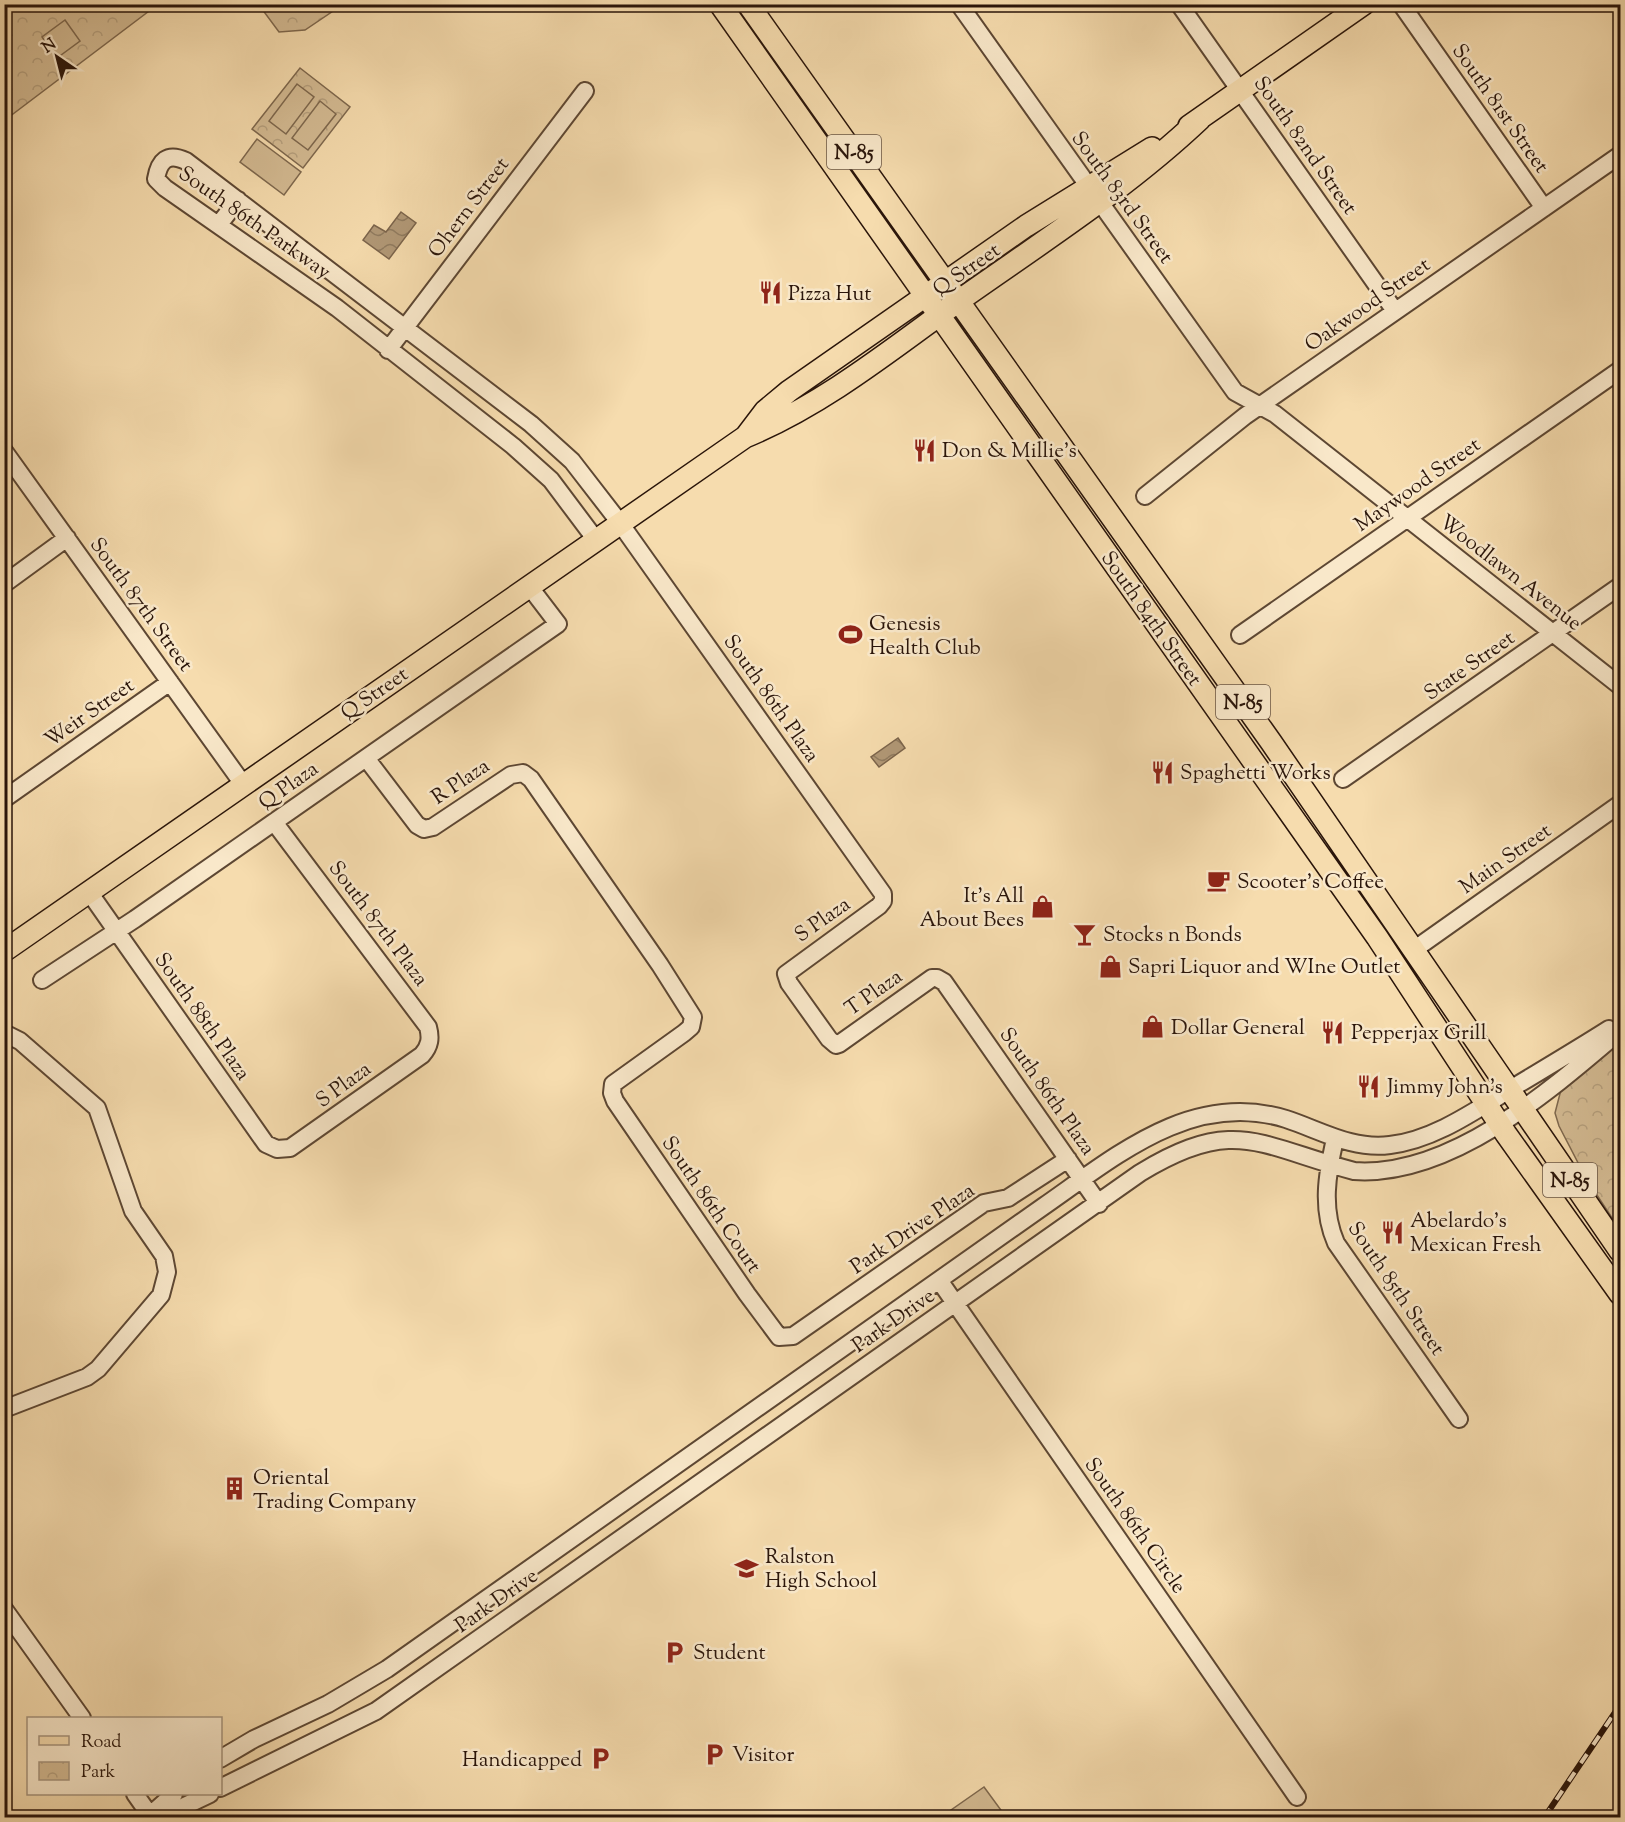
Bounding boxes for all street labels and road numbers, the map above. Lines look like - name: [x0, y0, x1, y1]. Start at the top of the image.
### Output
- street label: South 81st Street: [1444, 38, 1555, 180]
- street label: South 82nd Street: [1245, 71, 1363, 221]
- street label: South 83rd Street: [1063, 126, 1180, 271]
- road number: N-85: [827, 135, 881, 169]
- street label: Ohern Street: [422, 152, 517, 265]
- street label: South 86th Parkway: [171, 160, 337, 288]
- street label: Q Street: [927, 236, 1007, 305]
- street label: Oakwood Street: [1299, 251, 1437, 360]
- street label: Maywood Street: [1349, 431, 1487, 540]
- street label: Woodlawn Avenue: [1432, 508, 1588, 639]
- street label: South 87th Street: [81, 532, 199, 678]
- street label: South 84th Street: [1092, 545, 1208, 693]
- street label: State Street: [1419, 624, 1522, 709]
- street label: South 86th Plaza: [715, 629, 826, 769]
- street label: Q Street: [335, 660, 415, 729]
- street label: Weir Street: [39, 672, 141, 756]
- road number: N-85: [1216, 685, 1270, 719]
- street label: R Plaza: [426, 752, 497, 813]
- street label: Q Plaza: [253, 755, 325, 818]
- street label: Main Street: [1454, 817, 1558, 902]
- street label: South 87th Plaza: [320, 855, 435, 993]
- street label: S Plaza: [789, 890, 857, 951]
- street label: South 88th Plaza: [146, 947, 257, 1087]
- street label: T Plaza: [839, 963, 909, 1024]
- street label: South 86th Plaza: [991, 1022, 1102, 1162]
- street label: S Plaza: [310, 1055, 378, 1116]
- street label: South 86th Court: [653, 1130, 767, 1280]
- road number: N-85: [1543, 1163, 1597, 1197]
- street label: Park Drive Plaza: [845, 1177, 982, 1283]
- street label: South 85th Street: [1339, 1216, 1451, 1362]
- street label: Park Drive: [847, 1282, 942, 1361]
- street label: South 86th Circle: [1076, 1452, 1193, 1600]
- street label: Park Drive: [450, 1562, 545, 1641]

